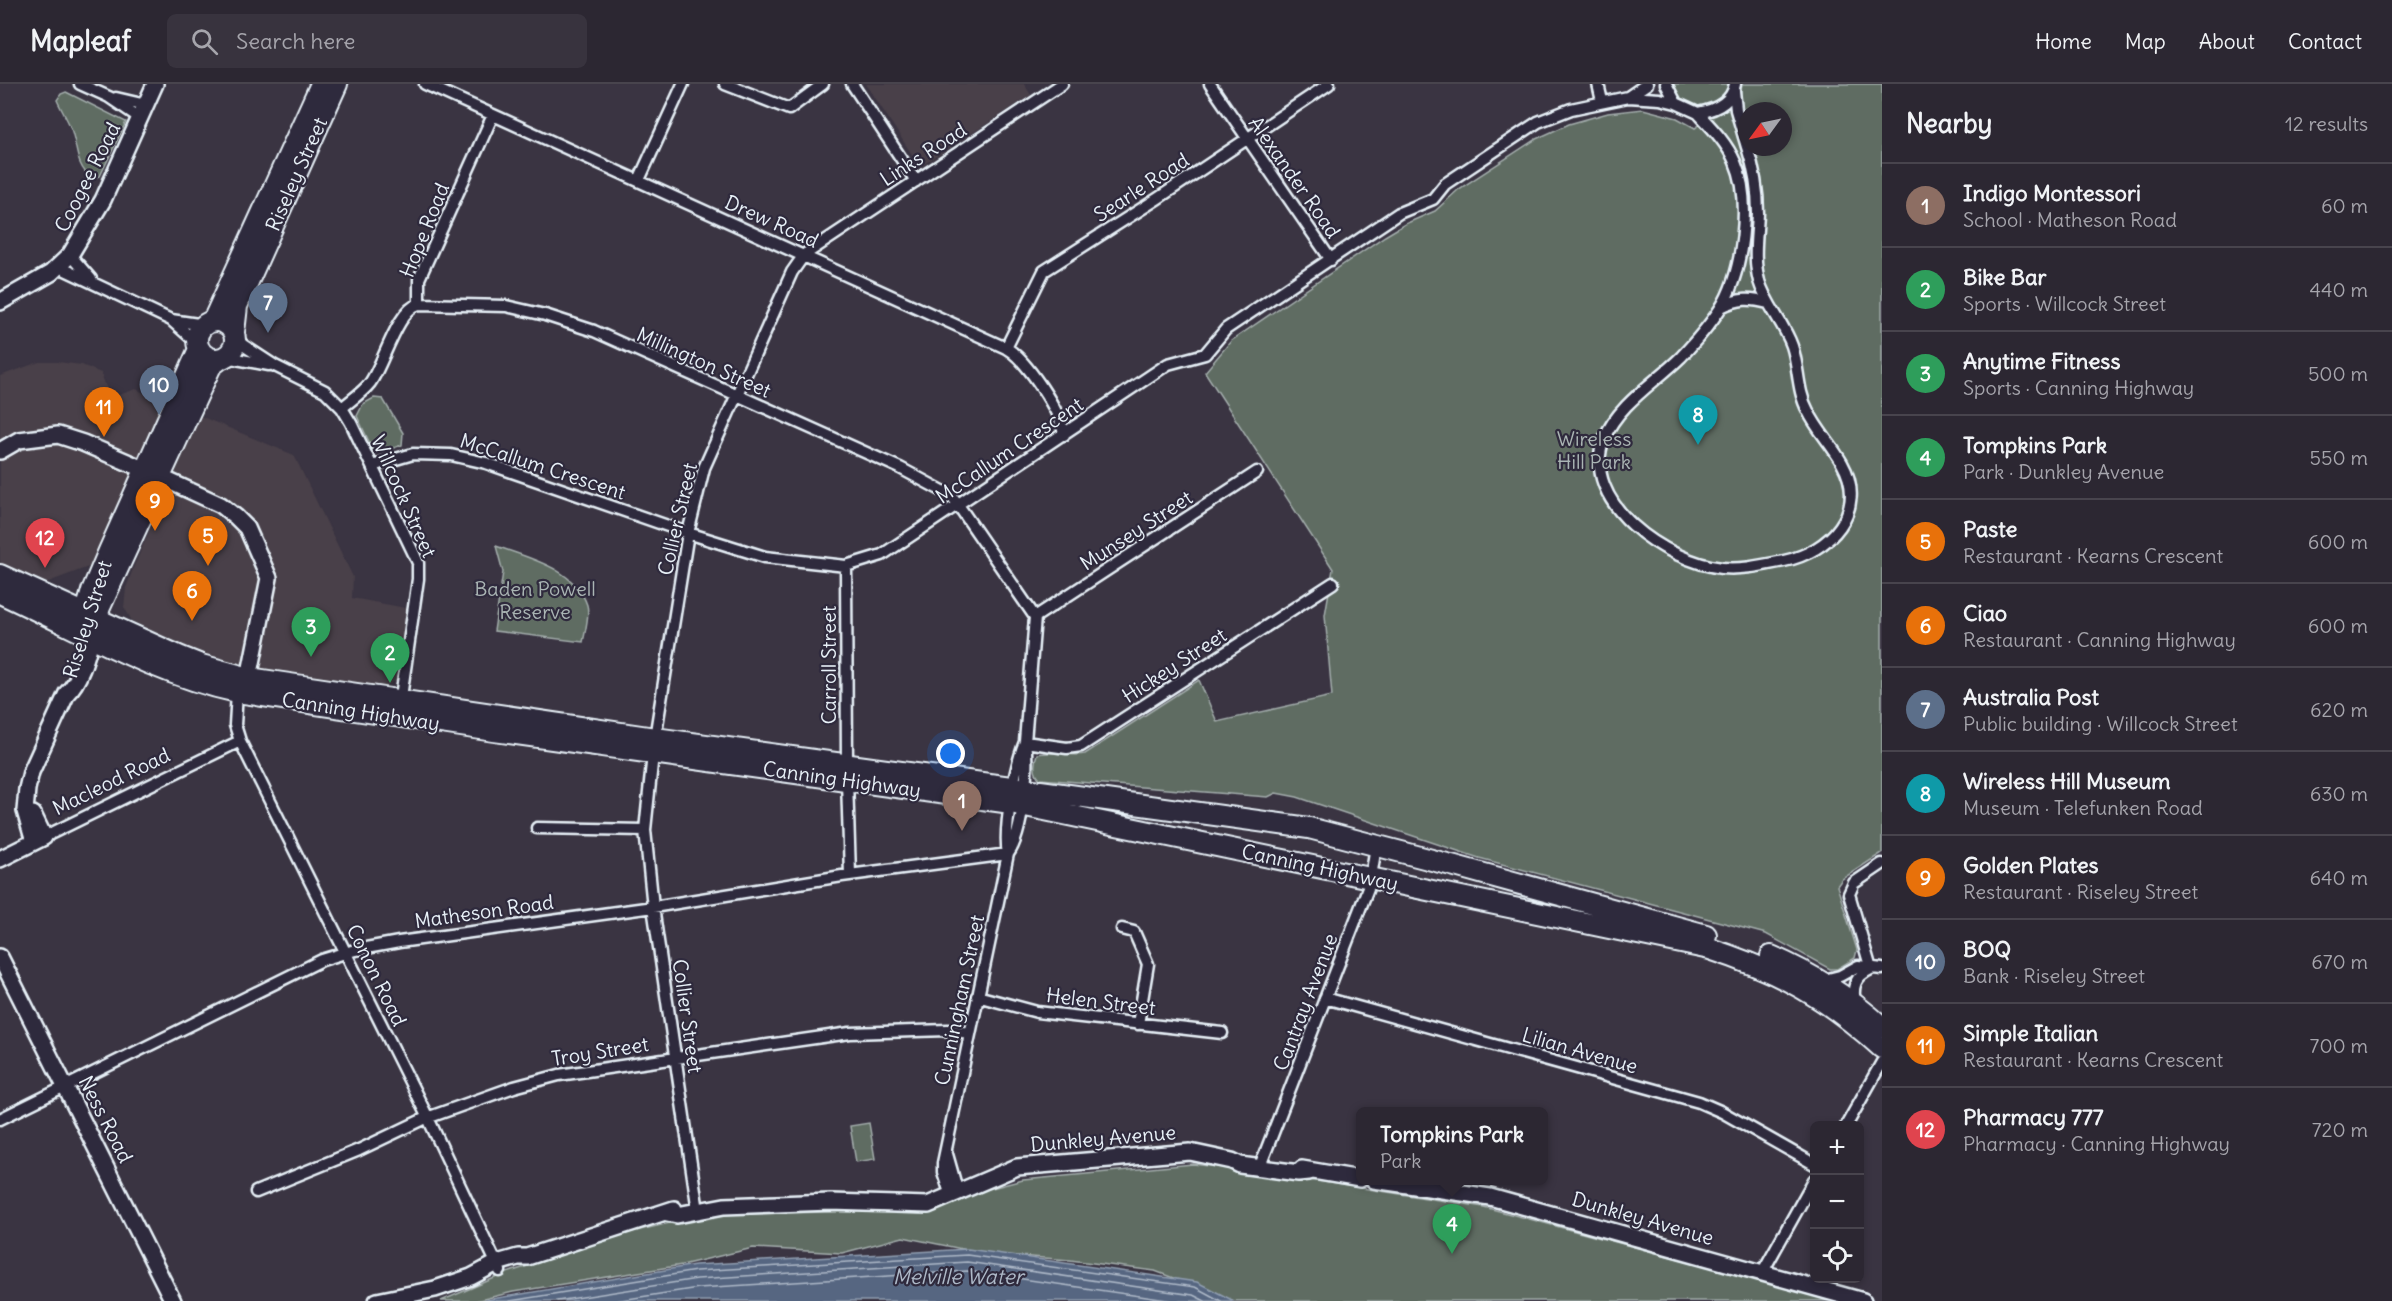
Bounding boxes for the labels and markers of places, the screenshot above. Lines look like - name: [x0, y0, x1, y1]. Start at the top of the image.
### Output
- pin: 7: [248, 284, 288, 333]
- pin: 10: [140, 366, 178, 415]
- pin: 11: [84, 388, 124, 437]
- pin: 8: [1678, 396, 1718, 445]
- pin: 9: [136, 482, 174, 531]
- pin: 5: [188, 516, 228, 566]
- pin: 12: [26, 518, 64, 568]
- pin: 6: [172, 572, 212, 621]
- pin: 3: [292, 608, 330, 657]
- pin: 2: [370, 634, 410, 683]
- pin: 1: [942, 782, 982, 831]
- pin: 4: [1432, 1204, 1472, 1254]

